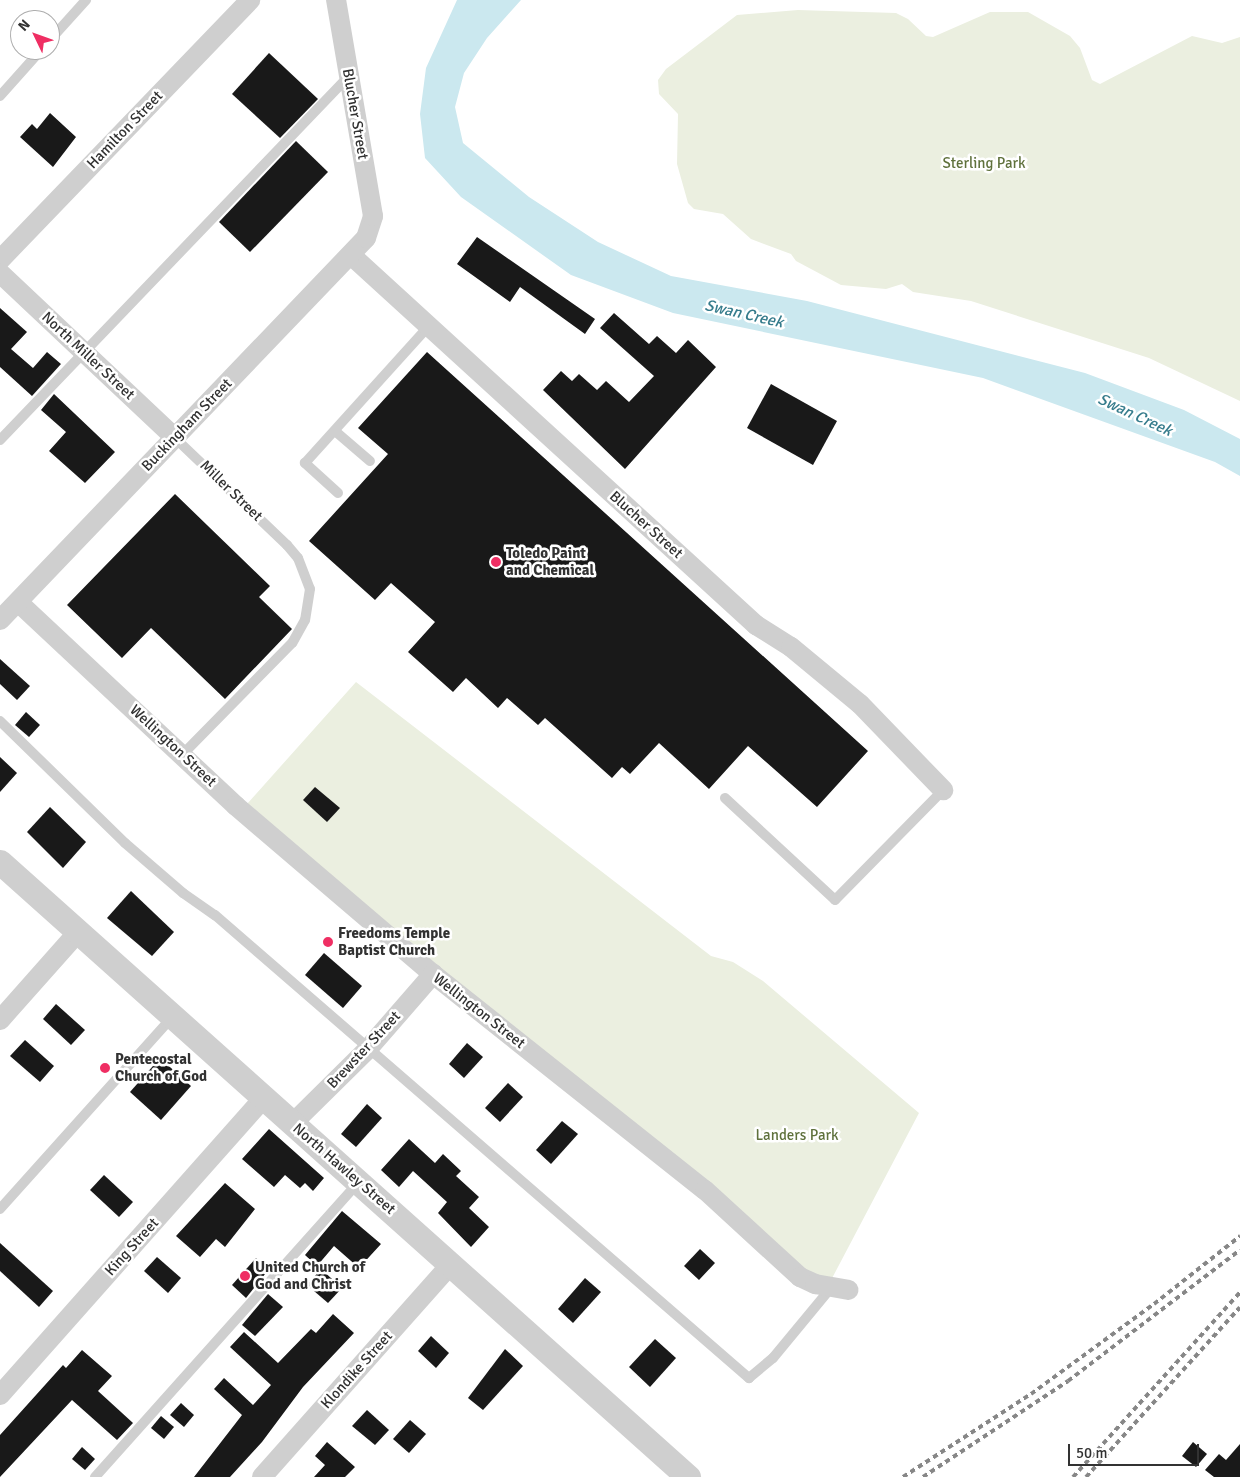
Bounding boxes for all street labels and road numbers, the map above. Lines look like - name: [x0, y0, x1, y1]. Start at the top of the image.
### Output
- street label: Blucher Street: [338, 67, 372, 161]
- street label: Hamilton Street: [83, 87, 167, 173]
- street label: North Miller Street: [38, 308, 138, 404]
- street label: Buckingham Street: [138, 375, 236, 475]
- street label: Miller Street: [196, 457, 266, 525]
- street label: Blucher Street: [606, 487, 686, 563]
- street label: Wellington Street: [126, 701, 220, 791]
- street label: Wellington Street: [429, 969, 529, 1053]
- street label: Brewster Street: [324, 1008, 404, 1092]
- street label: North Hawley Street: [289, 1120, 399, 1218]
- street label: King Street: [101, 1214, 163, 1280]
- street label: Klondike Street: [317, 1327, 397, 1413]

